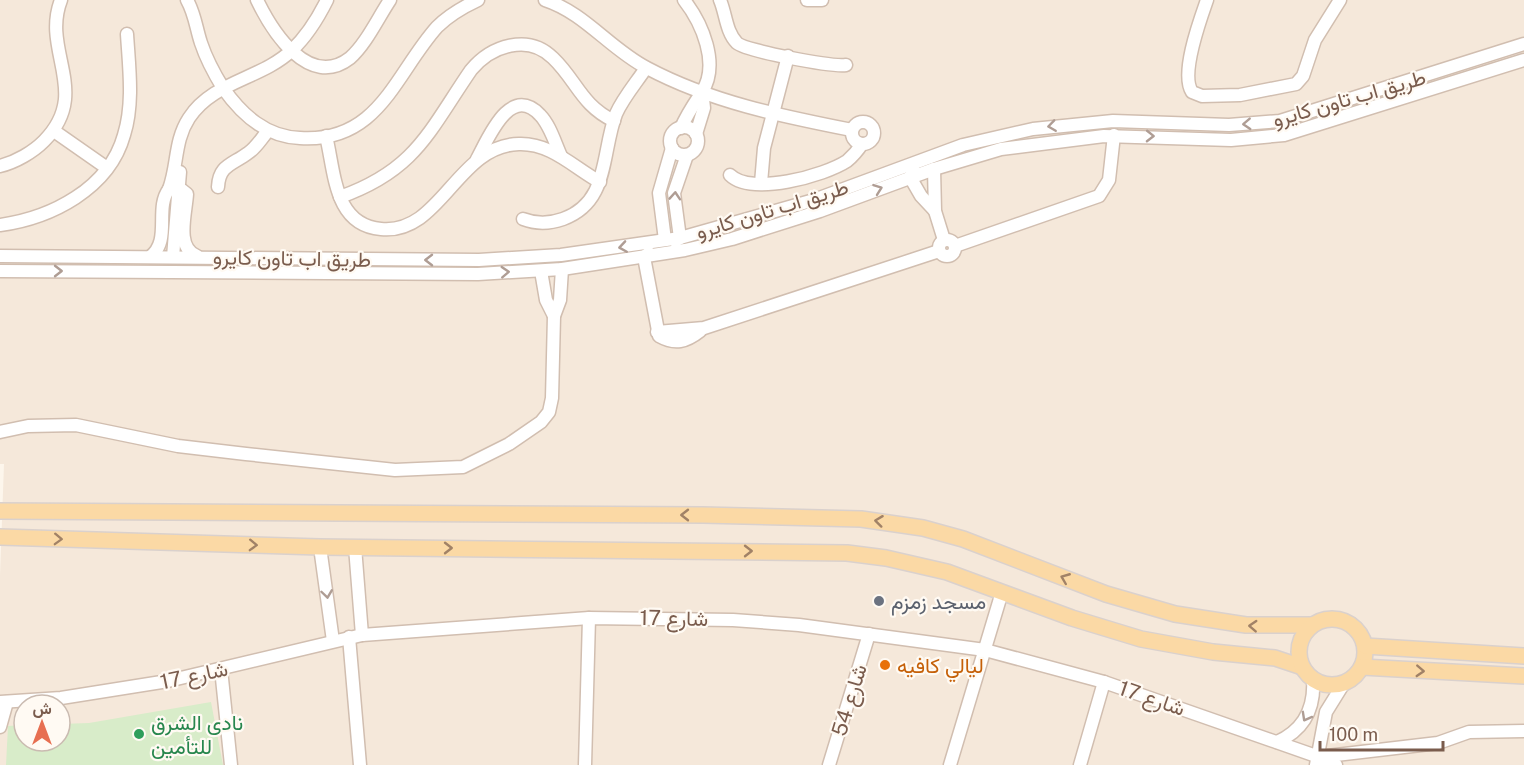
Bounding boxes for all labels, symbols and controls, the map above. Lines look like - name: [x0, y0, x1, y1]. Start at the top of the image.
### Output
- street label: طريق اب تاون كايرو: [1269, 64, 1429, 133]
- one-way arrow: [1242, 118, 1251, 131]
- one-way arrow: [1047, 119, 1057, 132]
- one-way arrow: [1145, 130, 1154, 142]
- street label: طريق اب تاون كايرو: [693, 174, 852, 245]
- one-way arrow: [873, 184, 883, 197]
- one-way arrow: [668, 191, 681, 200]
- one-way arrow: [618, 240, 627, 252]
- street label: طريق اب تاون كايرو: [213, 244, 371, 273]
- one-way arrow: [424, 254, 433, 266]
- one-way arrow: [54, 265, 63, 277]
- one-way arrow: [501, 266, 510, 279]
- one-way arrow: [680, 509, 689, 521]
- one-way arrow: [875, 516, 884, 528]
- one-way arrow: [54, 533, 63, 545]
- one-way arrow: [249, 539, 258, 551]
- one-way arrow: [444, 542, 453, 554]
- one-way arrow: [744, 545, 753, 557]
- one-way arrow: [1060, 573, 1071, 585]
- one-way arrow: [320, 589, 332, 598]
- place label: مسجد زمزم: [891, 589, 986, 616]
- marker: مسجد زمزم: [872, 594, 886, 608]
- street label: شارع 17: [639, 605, 708, 633]
- one-way arrow: [1249, 619, 1258, 632]
- place label: ليالي كافيه: [897, 653, 984, 683]
- street label: شارع 17: [158, 656, 231, 696]
- marker: ليالي كافيه: [878, 658, 892, 672]
- street label: شارع 54: [826, 661, 874, 740]
- one-way arrow: [1416, 664, 1425, 677]
- street label: شارع 17: [1115, 675, 1188, 723]
- north arrow: [12, 693, 72, 753]
- text: ش: [32, 699, 52, 718]
- place label: نادى الشرق للتأمين: [151, 710, 243, 759]
- one-way arrow: [1301, 711, 1313, 721]
- scale bar: [1320, 714, 1443, 752]
- text: 100 m: [1329, 724, 1378, 745]
- marker: نادى الشرق للتأمين: [132, 727, 146, 741]

